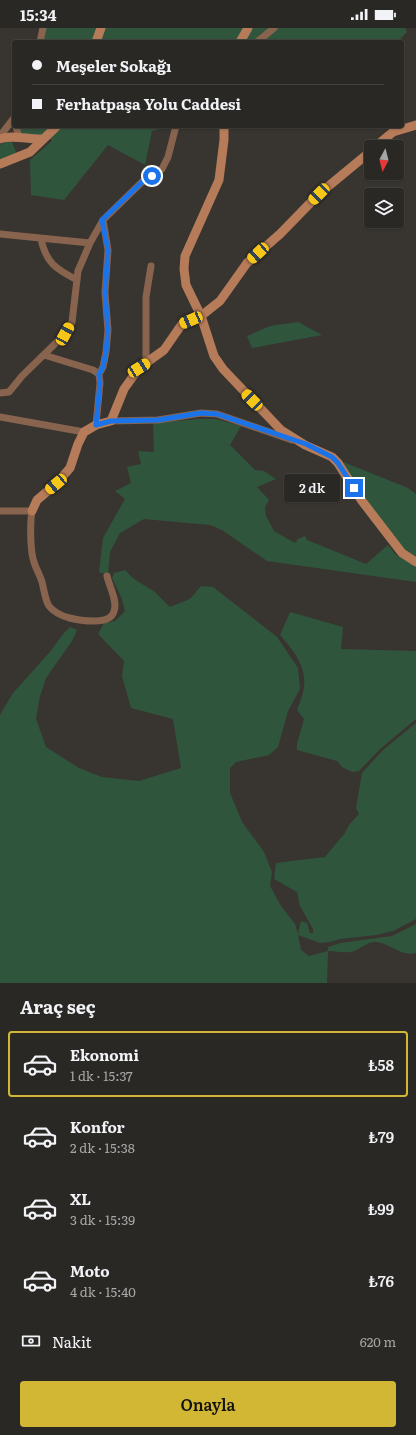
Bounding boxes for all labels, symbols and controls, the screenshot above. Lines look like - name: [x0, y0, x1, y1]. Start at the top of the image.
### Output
- text: 15:34: [20, 3, 57, 26]
- text: Meşeler Sokağı: [56, 54, 171, 77]
- text: Ferhatpaşa Yolu Caddesi: [56, 92, 241, 115]
- north arrow: [364, 140, 404, 180]
- map controls: [364, 140, 404, 228]
- route start: [143, 167, 161, 185]
- car: [306, 181, 332, 207]
- button: layers: [364, 188, 404, 228]
- car: [245, 241, 271, 265]
- car: [178, 310, 204, 330]
- car: [54, 321, 76, 347]
- car: [126, 357, 152, 379]
- car: [239, 387, 265, 413]
- car: [43, 472, 69, 496]
- callout: 2 dk: [284, 474, 340, 502]
- text: 2 dk: [299, 478, 325, 497]
- route end: [345, 479, 363, 497]
- text: Araç seç: [20, 993, 96, 1020]
- text: Ekonomi: [70, 1043, 139, 1066]
- icon: car: [22, 1046, 58, 1082]
- text: ₺58: [368, 1053, 394, 1076]
- text: 1 dk · 15:37: [70, 1066, 133, 1085]
- text: Konfor: [70, 1115, 125, 1138]
- icon: car: [22, 1118, 58, 1154]
- text: ₺79: [368, 1125, 394, 1148]
- text: 2 dk · 15:38: [70, 1138, 135, 1157]
- text: XL: [70, 1187, 91, 1210]
- icon: car: [22, 1190, 58, 1226]
- text: ₺99: [368, 1197, 394, 1220]
- text: 3 dk · 15:39: [70, 1210, 135, 1229]
- text: Moto: [70, 1259, 110, 1282]
- icon: car: [22, 1262, 58, 1298]
- text: ₺76: [368, 1269, 394, 1292]
- text: 4 dk · 15:40: [70, 1282, 136, 1301]
- icon: cash: [20, 1330, 42, 1352]
- text: Nakit: [52, 1330, 92, 1353]
- text: 620 m: [360, 1332, 396, 1351]
- button: Onayla: [20, 1381, 396, 1427]

